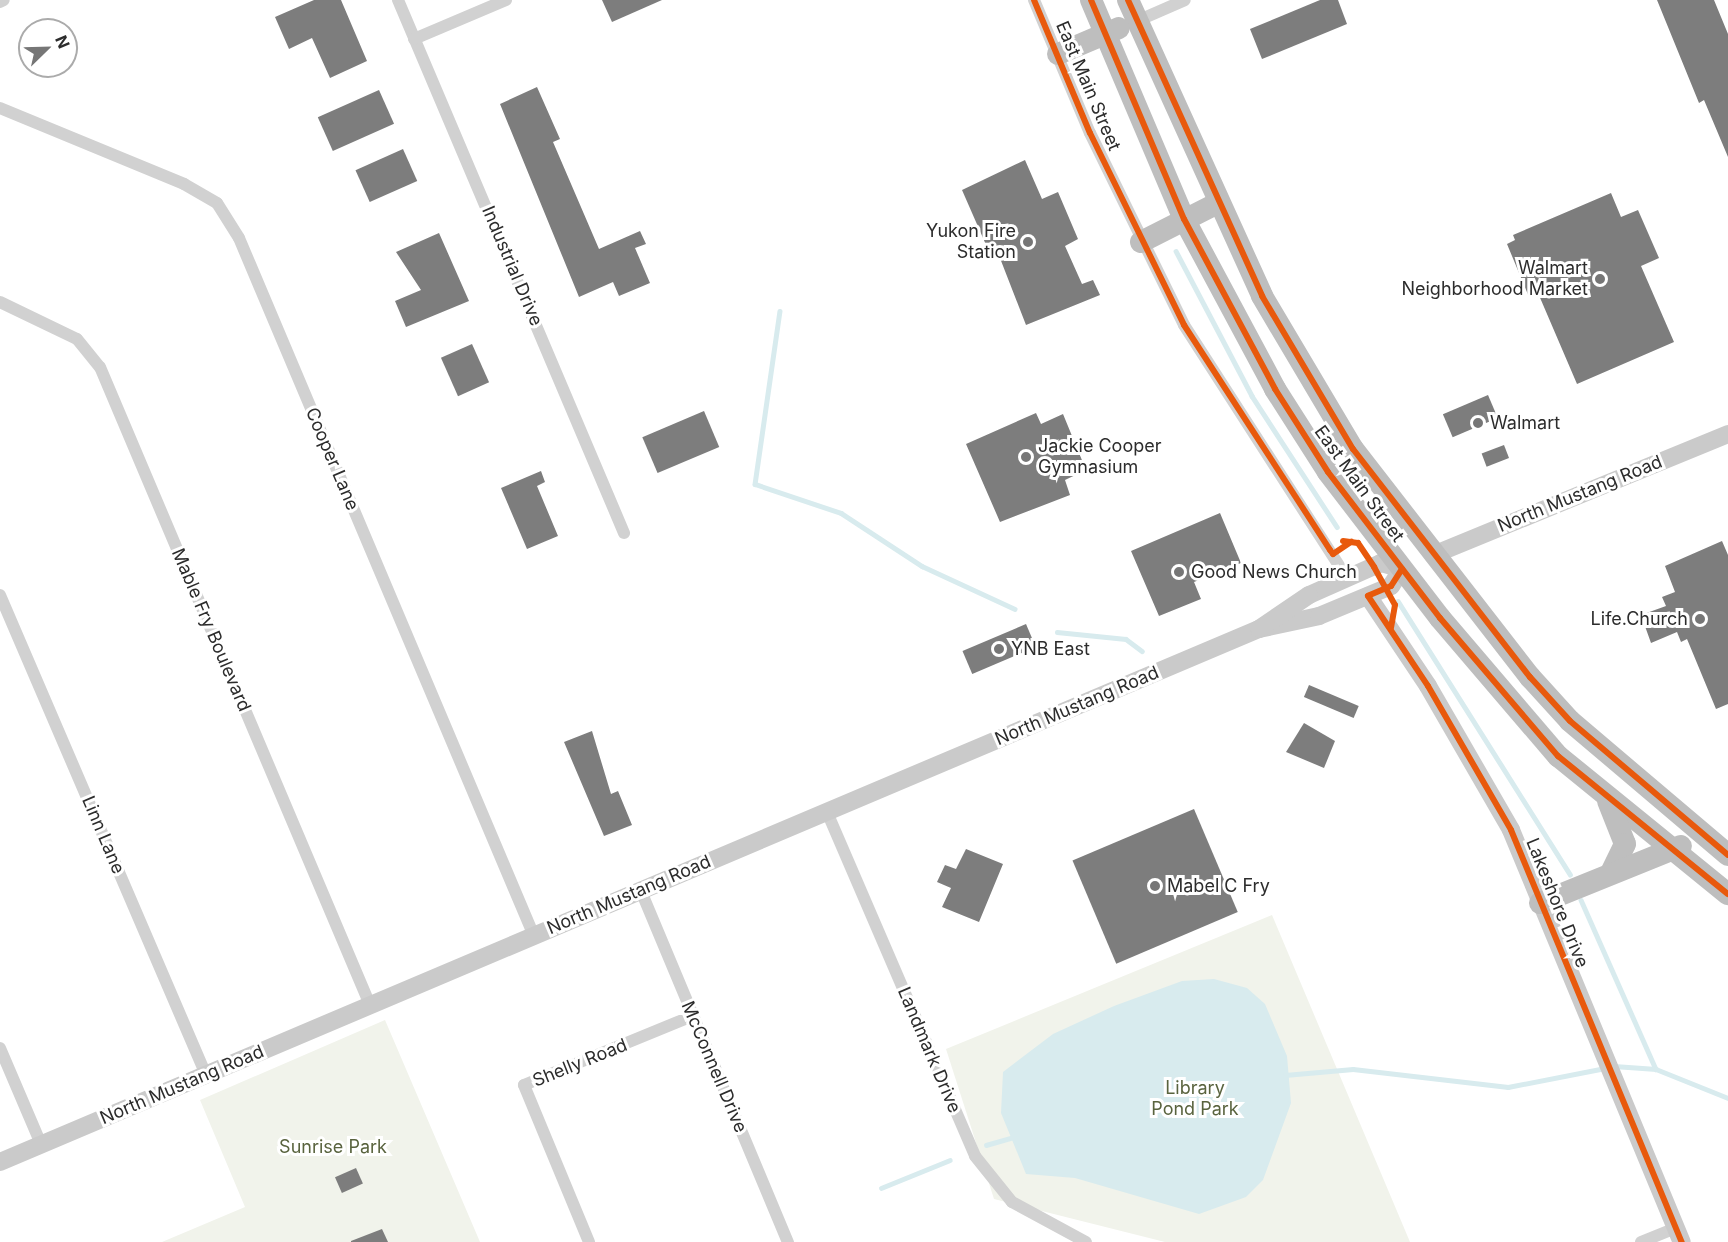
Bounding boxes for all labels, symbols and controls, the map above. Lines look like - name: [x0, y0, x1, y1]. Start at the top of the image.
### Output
- north arrow: [18, 18, 78, 78]
- street label: East Main Street: [1051, 18, 1125, 154]
- text: N: [51, 32, 74, 51]
- street label: Industrial Drive: [477, 203, 547, 329]
- place label: Yukon Fire Station: [926, 221, 1016, 264]
- marker: Yukon Fire Station: [1021, 235, 1035, 249]
- place label: Walmart Neighborhood Market: [1401, 258, 1588, 300]
- marker: Walmart Neighborhood Market: [1593, 272, 1607, 286]
- street label: Cooper Lane: [301, 404, 363, 514]
- place label: Walmart: [1490, 412, 1560, 434]
- marker: Walmart: [1471, 416, 1485, 430]
- street label: East Main Street: [1310, 422, 1408, 546]
- place label: Jackie Cooper Gymnasium: [1038, 436, 1161, 478]
- marker: Jackie Cooper Gymnasium: [1019, 450, 1033, 464]
- street label: North Mustang Road: [1495, 451, 1665, 537]
- street label: Mable Fry Boulevard: [167, 545, 255, 715]
- place label: Good News Church: [1191, 561, 1357, 583]
- marker: Good News Church: [1172, 565, 1186, 579]
- place label: Life.Church: [1591, 608, 1688, 630]
- marker: Life.Church: [1693, 612, 1707, 626]
- place label: YNB East: [1011, 638, 1090, 660]
- marker: YNB East: [992, 642, 1006, 656]
- street label: North Mustang Road: [992, 662, 1162, 750]
- street label: Linn Lane: [77, 793, 129, 877]
- street label: Lakeshore Drive: [1521, 835, 1593, 971]
- street label: North Mustang Road: [544, 851, 714, 939]
- place label: Mabel C Fry: [1167, 875, 1270, 897]
- marker: Mabel C Fry: [1148, 879, 1162, 893]
- street label: Landmark Drive: [893, 984, 965, 1116]
- street label: McConnell Drive: [677, 998, 751, 1136]
- street label: Shelly Road: [530, 1034, 630, 1092]
- street label: North Mustang Road: [97, 1041, 267, 1129]
- park label: Library Pond Park: [1151, 1078, 1239, 1120]
- park label: Sunrise Park: [279, 1136, 387, 1158]

